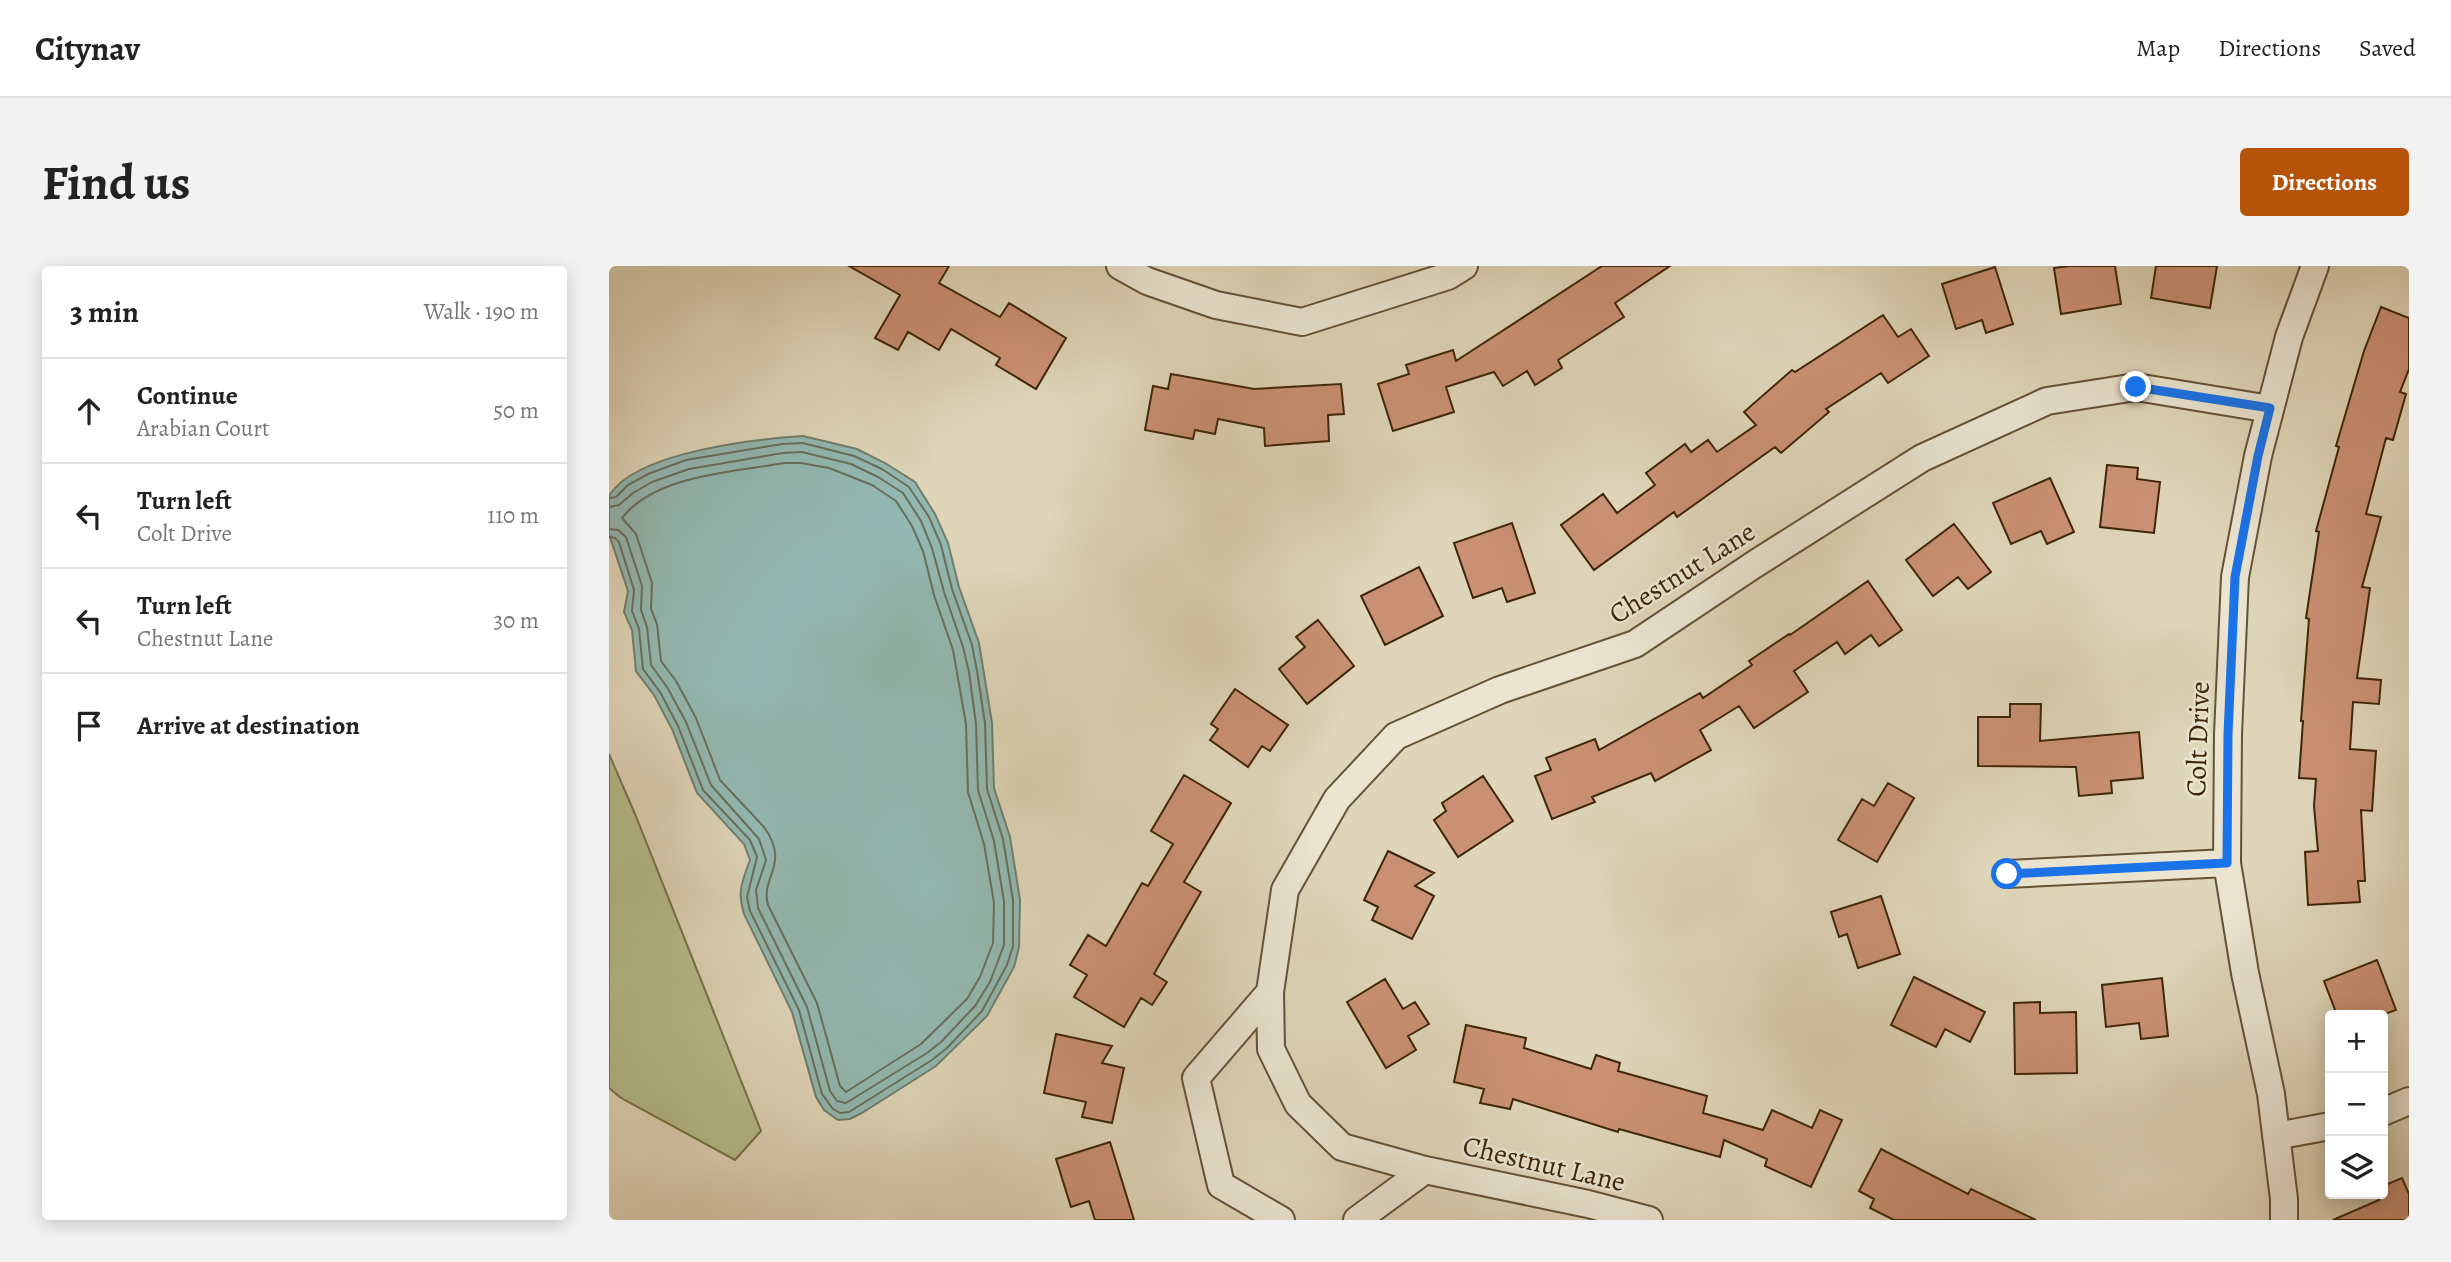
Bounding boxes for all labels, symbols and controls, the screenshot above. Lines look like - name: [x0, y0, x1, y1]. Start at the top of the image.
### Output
- text: Citynav: [35, 26, 140, 71]
- text: Map: [2136, 32, 2180, 64]
- text: Directions: [2218, 32, 2321, 64]
- text: Saved: [2359, 32, 2416, 64]
- button: Directions: [2240, 148, 2409, 216]
- text: Find us: [42, 149, 190, 216]
- text: 3 min: [70, 292, 139, 332]
- text: Walk · 190 m: [424, 296, 539, 327]
- route end: [2120, 371, 2151, 402]
- text: Continue: [137, 378, 238, 413]
- icon: ahead: [70, 392, 108, 430]
- text: 50 m: [493, 395, 539, 426]
- text: Arabian Court: [137, 413, 270, 444]
- text: Turn left: [137, 483, 232, 518]
- icon: left: [70, 497, 108, 535]
- text: 110 m: [487, 500, 539, 531]
- street label: Chestnut Lane: [1602, 513, 1762, 633]
- text: Colt Drive: [137, 518, 232, 549]
- text: Turn left: [137, 588, 232, 623]
- icon: left: [70, 602, 108, 640]
- text: 30 m: [493, 605, 539, 636]
- text: Chestnut Lane: [137, 623, 273, 654]
- street label: Colt Drive: [2177, 681, 2219, 797]
- icon: arrive: [70, 707, 108, 745]
- text: Arrive at destination: [137, 708, 360, 743]
- route start: [1991, 858, 2022, 889]
- map controls: [2325, 1010, 2388, 1199]
- button: +: [2325, 1010, 2388, 1073]
- button: −: [2325, 1073, 2388, 1136]
- street label: Chestnut Lane: [1459, 1127, 1629, 1201]
- button: layers: [2325, 1136, 2388, 1199]

